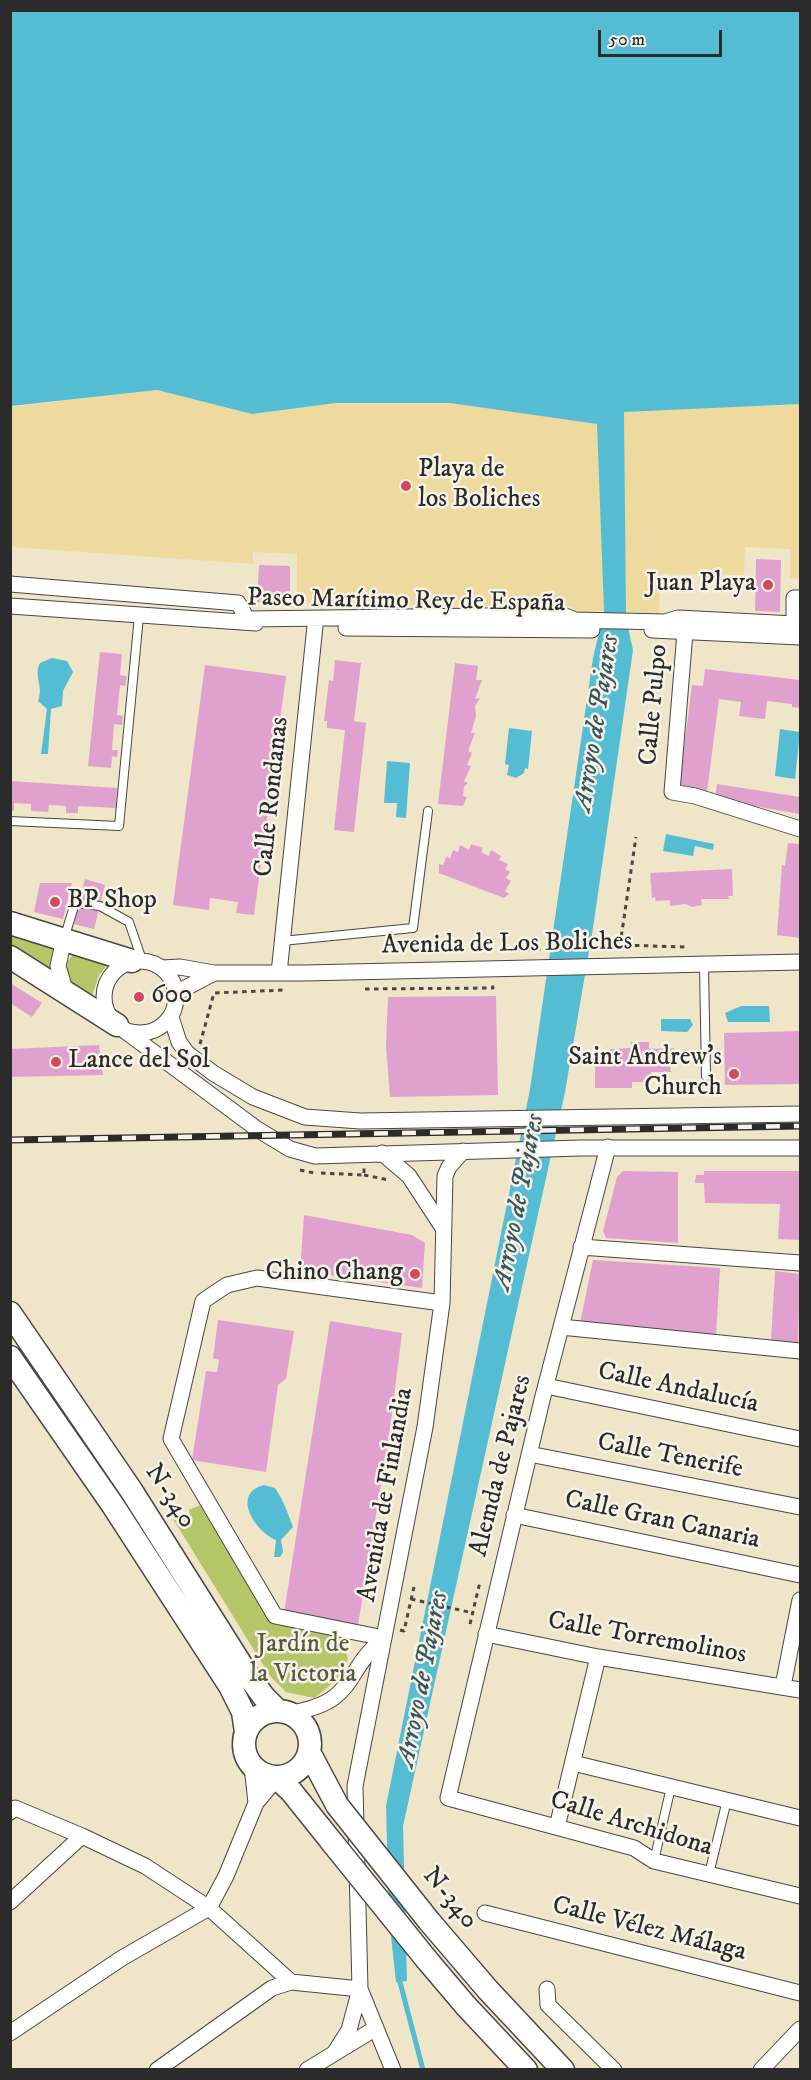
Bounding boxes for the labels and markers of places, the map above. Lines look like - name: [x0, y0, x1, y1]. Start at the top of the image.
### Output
- place label: Playa de los Boliches: [418, 455, 540, 516]
- marker: Playa de los Boliches: [399, 479, 413, 493]
- place label: Juan Playa: [646, 569, 756, 601]
- marker: Juan Playa: [761, 578, 775, 592]
- place label: BP Shop: [67, 886, 157, 918]
- marker: BP Shop: [48, 895, 62, 909]
- place label: 600: [151, 981, 193, 1013]
- marker: 600: [132, 990, 146, 1004]
- place label: Saint Andrew's Church: [568, 1043, 722, 1104]
- place label: Lance del Sol: [68, 1046, 210, 1078]
- marker: Lance del Sol: [49, 1055, 63, 1069]
- marker: Saint Andrew's Church: [727, 1067, 741, 1081]
- place label: Chino Chang: [265, 1258, 403, 1290]
- marker: Chino Chang: [408, 1267, 422, 1281]

